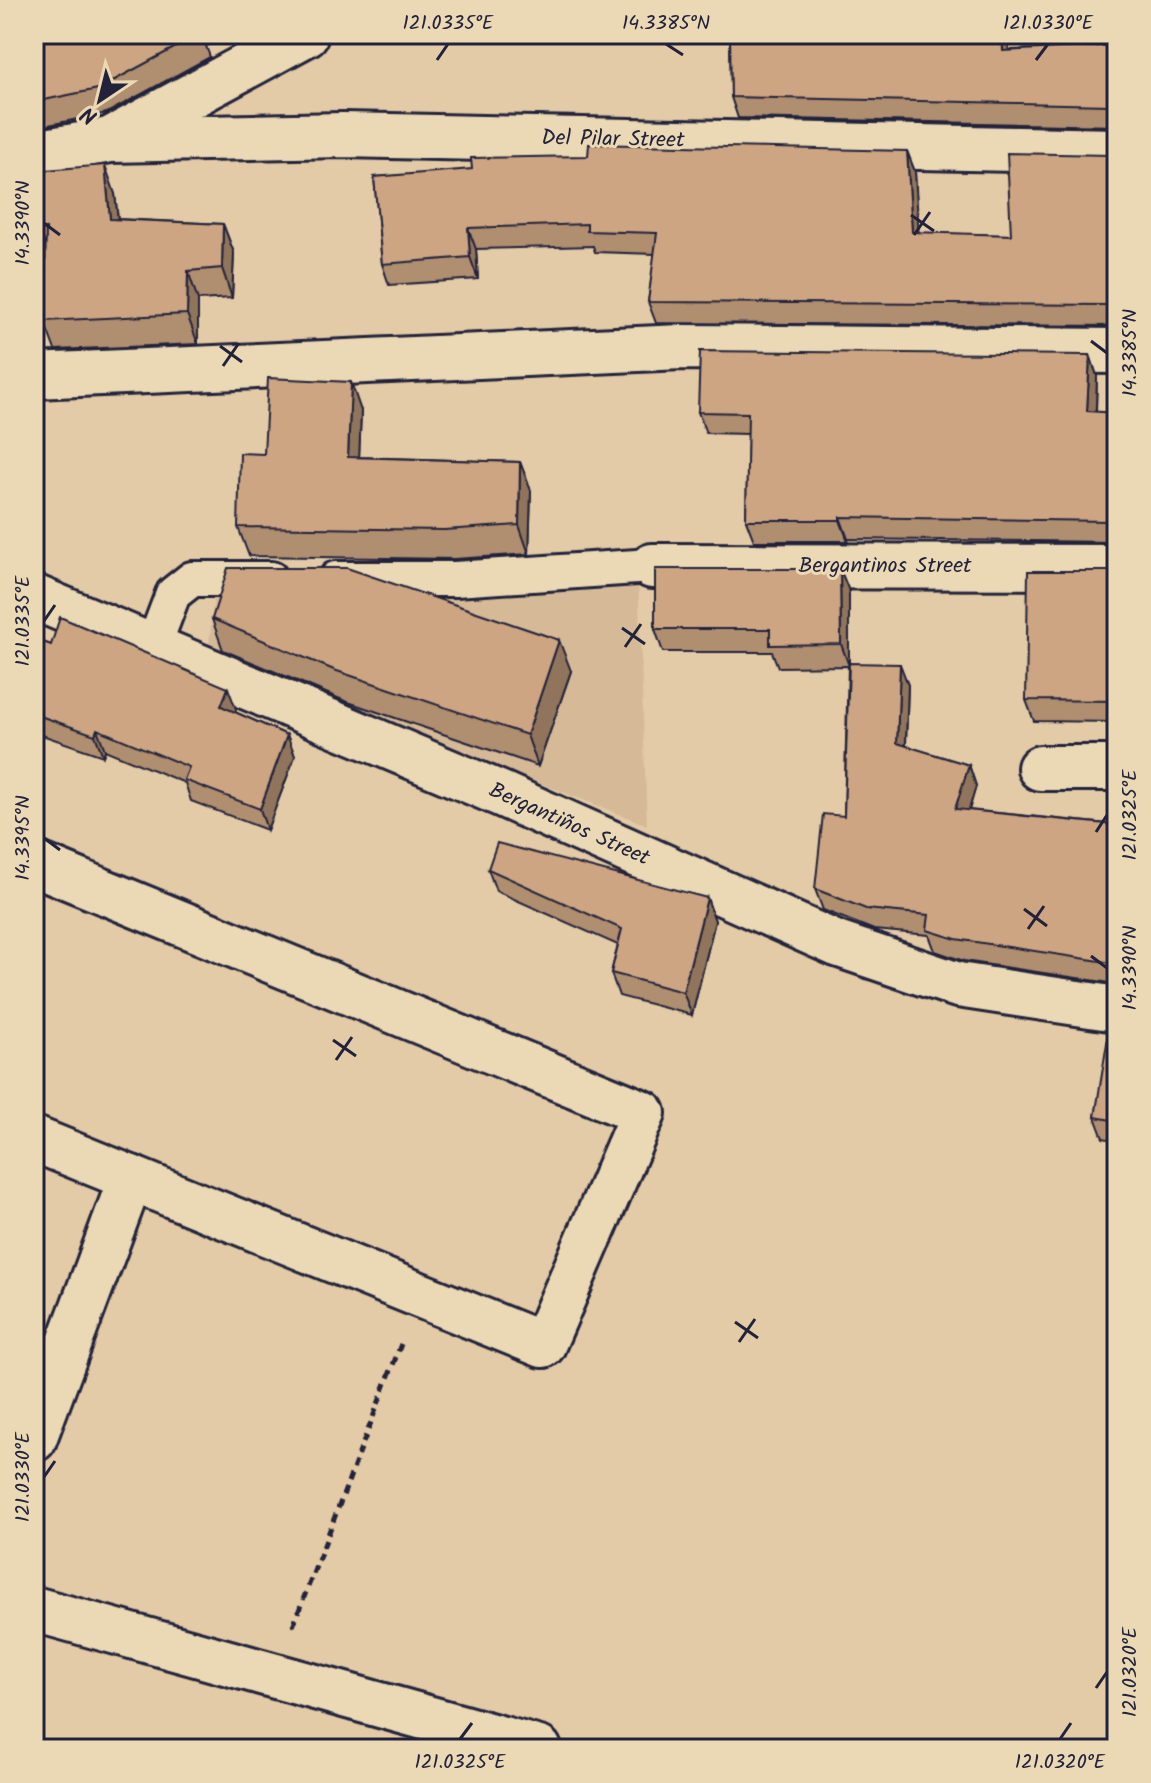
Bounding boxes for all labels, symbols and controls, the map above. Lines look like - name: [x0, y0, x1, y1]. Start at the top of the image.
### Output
- text: 121.0335°E: [403, 8, 495, 40]
- text: 14.3385°N: [622, 8, 710, 40]
- text: 121.0330°E: [1003, 8, 1094, 40]
- north arrow: [60, 60, 140, 140]
- text: N: [74, 96, 106, 133]
- street label: Del Pilar Street: [541, 121, 685, 159]
- text: 14.3390°N: [8, 181, 40, 265]
- text: 14.3385°N: [1115, 309, 1147, 397]
- street label: Bergantinos Street: [798, 549, 972, 584]
- text: 121.0335°E: [8, 574, 40, 666]
- text: 121.0325°E: [1115, 768, 1147, 861]
- street label: Bergantiños Street: [483, 774, 656, 876]
- text: 14.3395°N: [8, 795, 40, 881]
- text: 14.3390°N: [1115, 926, 1147, 1010]
- text: 121.0330°E: [8, 1431, 40, 1522]
- text: 121.0320°E: [1115, 1625, 1147, 1717]
- text: 121.0325°E: [414, 1747, 507, 1779]
- text: 121.0320°E: [1015, 1747, 1107, 1779]

